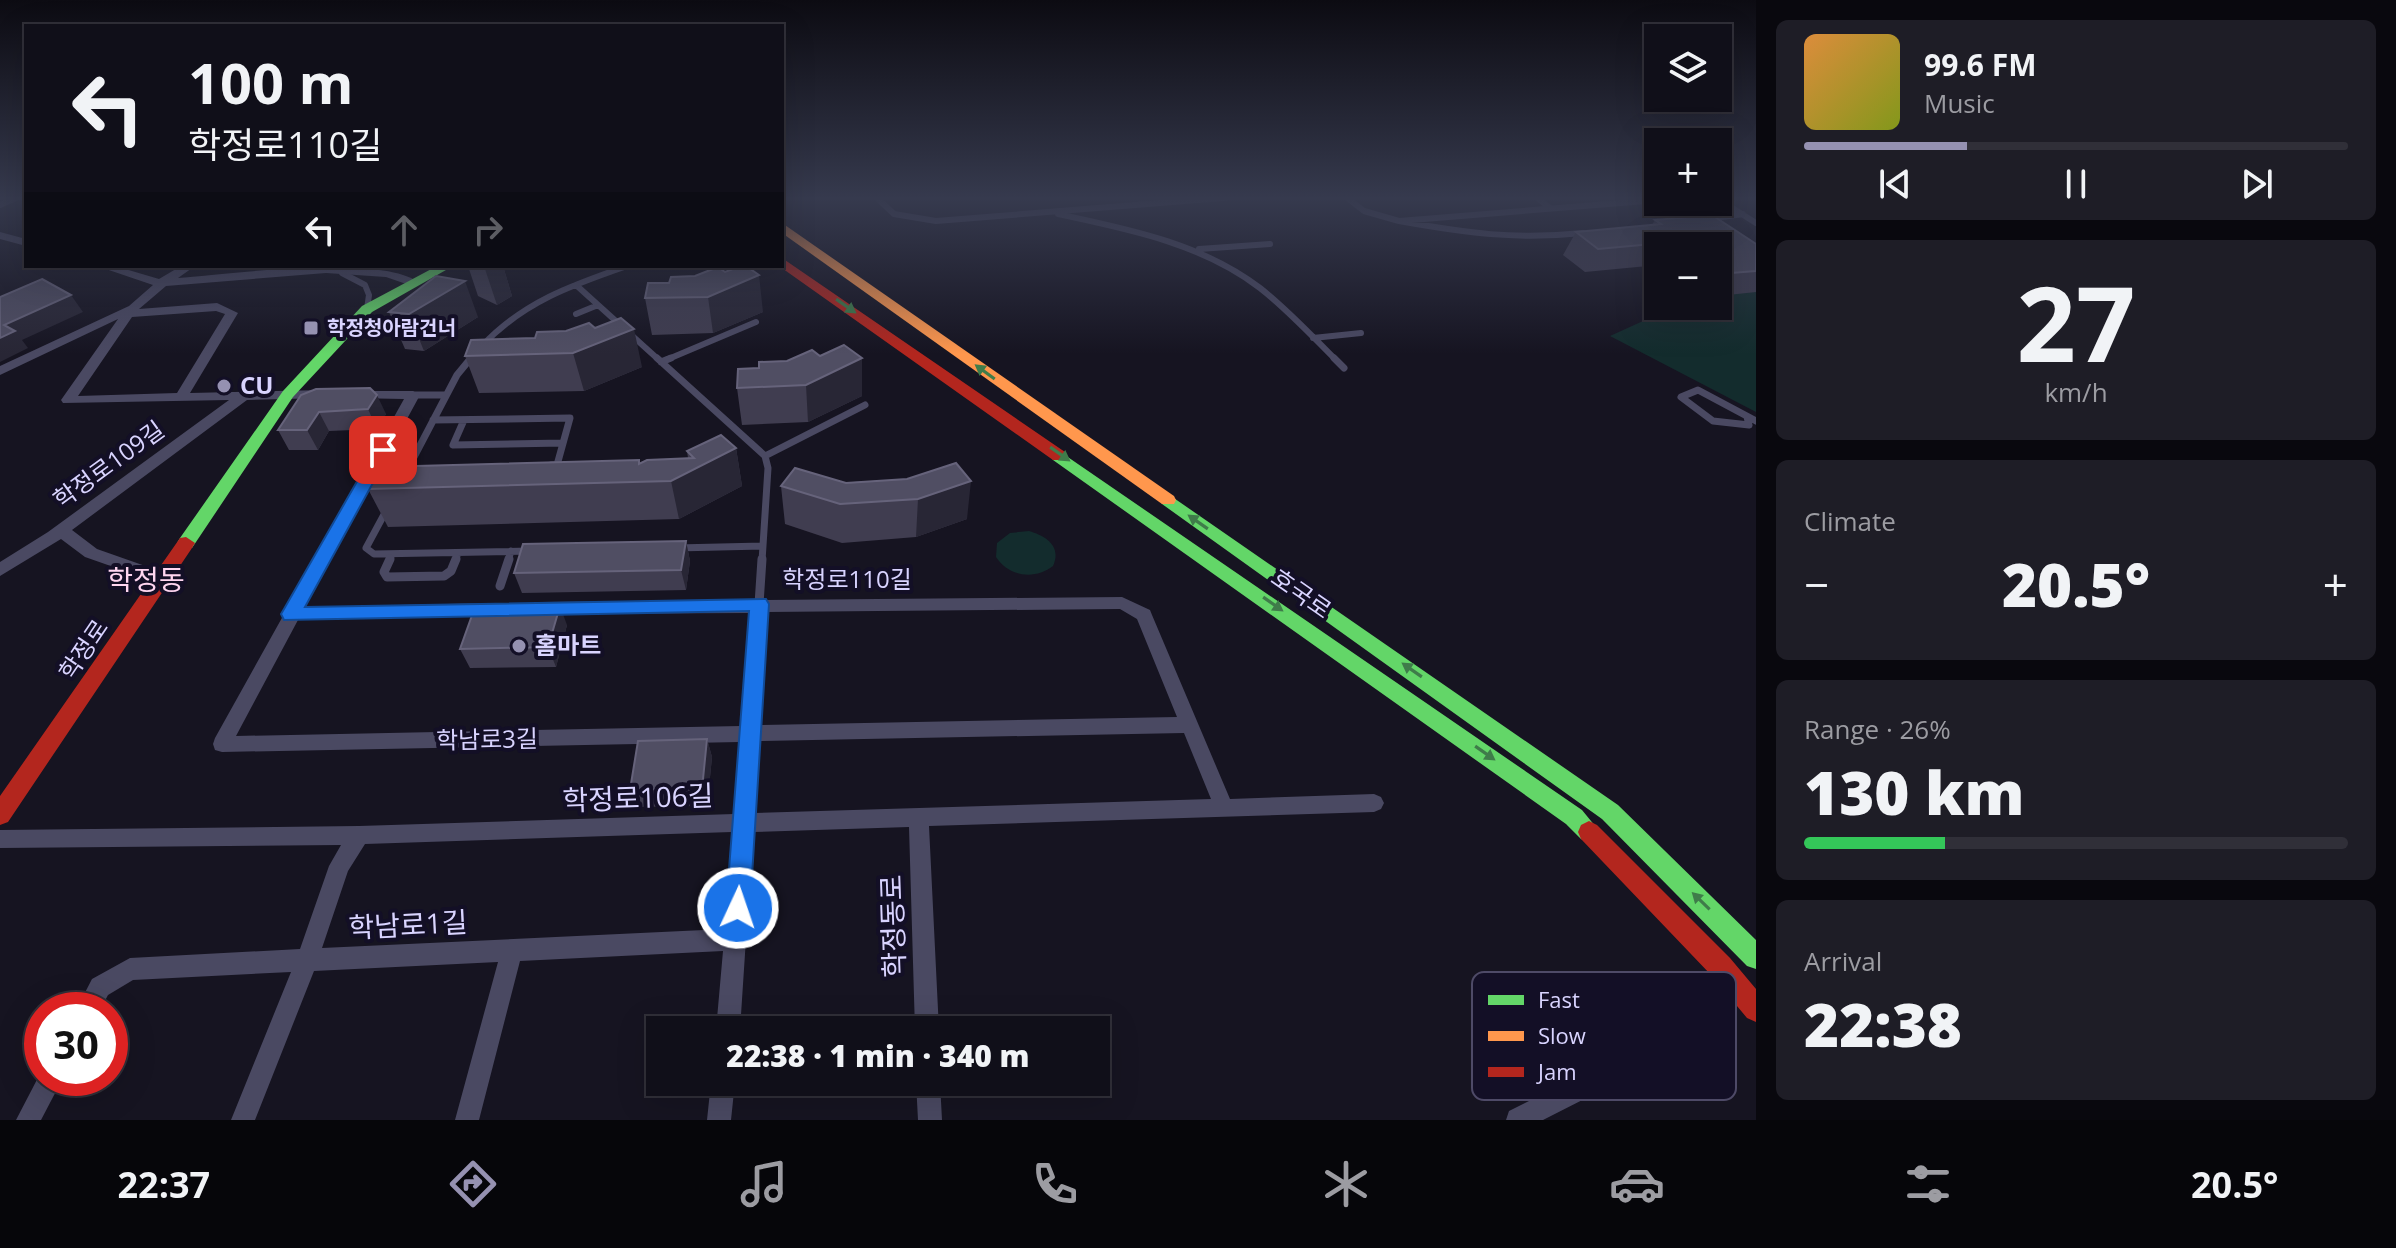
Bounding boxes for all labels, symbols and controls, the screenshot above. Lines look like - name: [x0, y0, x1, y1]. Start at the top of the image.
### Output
- map controls: [1644, 24, 1732, 320]
- button: layers: [1644, 24, 1732, 112]
- text: 100 m: [188, 44, 354, 120]
- text: 99.6 FM: [1924, 44, 2037, 85]
- icon: left: [56, 56, 160, 160]
- text: Music: [1924, 85, 1995, 121]
- text: 학정로110길: [188, 120, 382, 169]
- button: +: [1644, 128, 1732, 216]
- icon: previous: [1873, 162, 1917, 206]
- icon: pause: [2054, 162, 2098, 206]
- icon: next: [2235, 162, 2279, 206]
- icon: left: [298, 208, 342, 252]
- icon: ahead: [382, 208, 426, 252]
- icon: right: [466, 208, 510, 252]
- button: −: [1644, 232, 1732, 320]
- text: 27: [2017, 251, 2135, 392]
- one-way arrow: [836, 298, 857, 313]
- place label: 학정청아람건너: [327, 314, 456, 341]
- marker: 학정청아람건너: [302, 319, 320, 337]
- one-way arrow: [975, 365, 996, 380]
- place label: CU: [240, 368, 273, 401]
- text: km/h: [2044, 374, 2108, 410]
- marker: CU: [215, 377, 233, 395]
- street label: 학정로109길: [46, 412, 170, 515]
- pin: [349, 416, 417, 484]
- icon: arrive: [361, 428, 405, 472]
- one-way arrow: [1049, 446, 1070, 461]
- text: Climate: [1804, 503, 1896, 539]
- one-way arrow: [1187, 515, 1208, 530]
- text: 20.5°: [2002, 543, 2150, 625]
- text: −: [1804, 554, 1829, 614]
- text: +: [2323, 554, 2348, 614]
- district label: 학정동: [107, 560, 185, 598]
- street label: 호국로: [1265, 560, 1338, 625]
- street label: 학정로110길: [782, 562, 912, 595]
- one-way arrow: [1262, 596, 1283, 611]
- street label: 학정로: [51, 612, 115, 686]
- place label: 홈마트: [535, 628, 601, 661]
- marker: 홈마트: [510, 637, 528, 655]
- one-way arrow: [1401, 663, 1422, 678]
- text: Range · 26%: [1804, 711, 1951, 747]
- street label: 학남로3길: [436, 721, 538, 756]
- one-way arrow: [1475, 745, 1496, 761]
- text: 130 km: [1804, 751, 2025, 833]
- street label: 학정로106길: [562, 775, 714, 819]
- position arrow: [696, 866, 780, 950]
- street label: 학정동로: [871, 874, 913, 978]
- one-way arrow: [1692, 893, 1711, 911]
- street label: 학남로1길: [348, 902, 468, 946]
- text: Arrival: [1804, 943, 1882, 979]
- legend: [1472, 972, 1736, 1100]
- text: 22:38: [1804, 983, 1962, 1065]
- text: Fast: [1538, 984, 1580, 1014]
- speed limit sign: 30: [24, 992, 128, 1096]
- text: Slow: [1538, 1020, 1586, 1050]
- text: 22:38 · 1 min · 340 m: [726, 1035, 1030, 1076]
- text: Jam: [1536, 1056, 1577, 1086]
- icon: directions: [445, 1156, 501, 1212]
- icon: music: [736, 1156, 792, 1212]
- icon: phone: [1027, 1156, 1083, 1212]
- icon: climate: [1318, 1156, 1374, 1212]
- icon: car: [1609, 1156, 1665, 1212]
- icon: filters: [1900, 1156, 1956, 1212]
- text: 22:37: [117, 1160, 210, 1209]
- text: 20.5°: [2191, 1160, 2278, 1209]

